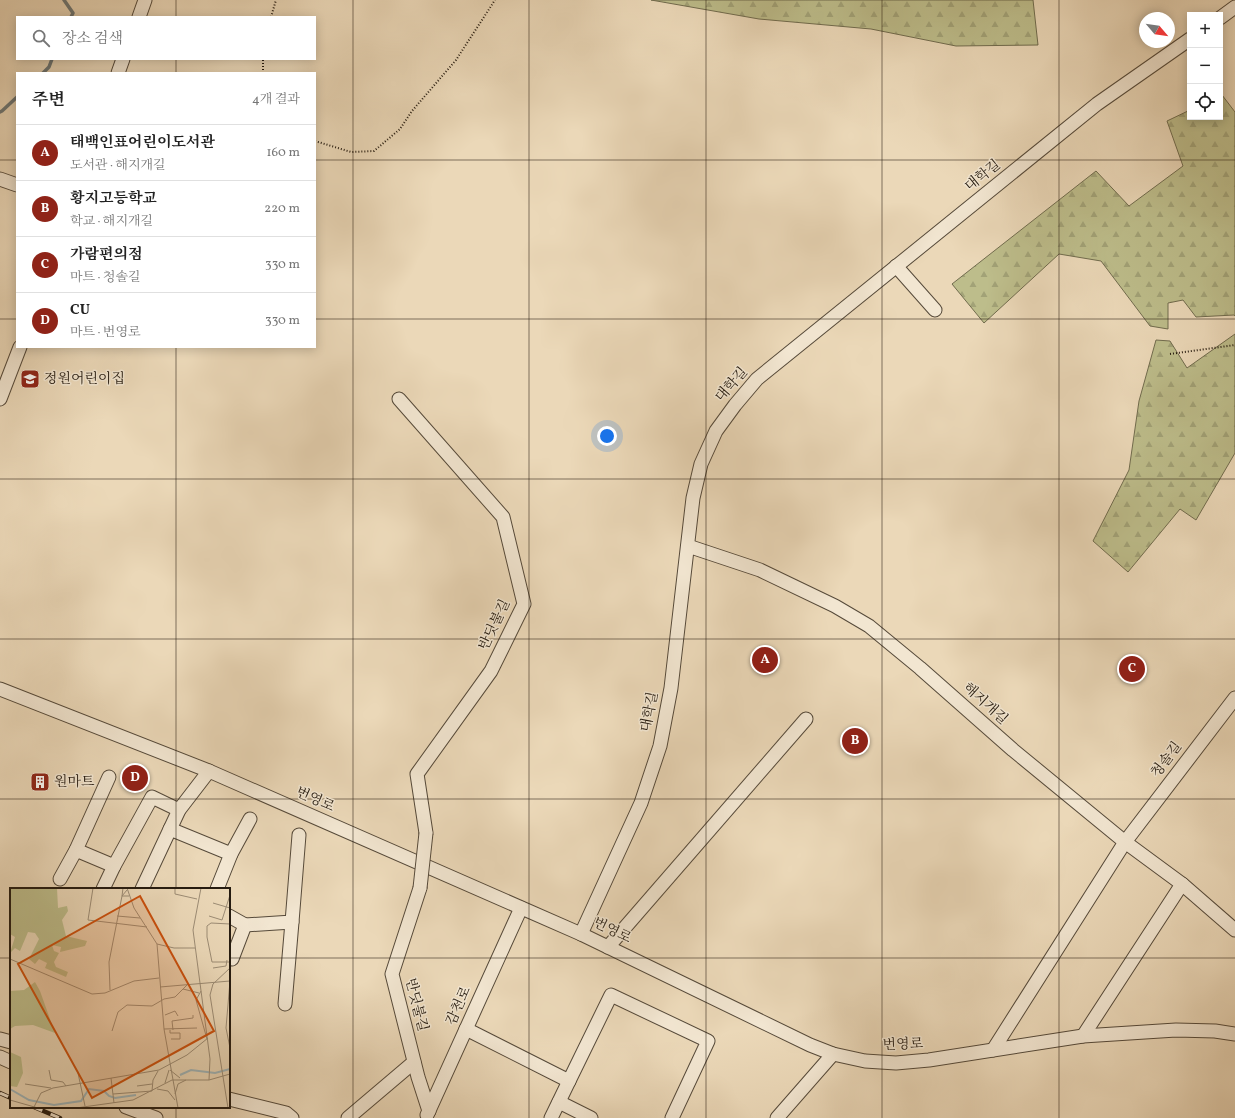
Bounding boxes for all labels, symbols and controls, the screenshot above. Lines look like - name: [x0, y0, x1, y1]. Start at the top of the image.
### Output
- north arrow: [1139, 12, 1175, 48]
- map controls: [1187, 12, 1223, 120]
- button: +: [1187, 12, 1223, 48]
- search box: [16, 16, 316, 60]
- icon: search: [30, 27, 52, 49]
- text: 장소 검색: [62, 29, 123, 50]
- button: −: [1187, 48, 1223, 84]
- button: locate: [1187, 84, 1223, 120]
- text: 주변: [32, 89, 65, 112]
- text: 4개 결과: [252, 91, 300, 109]
- text: 태백인표어린이도서관: [70, 133, 215, 154]
- text: A: [40, 144, 50, 162]
- text: 160 m: [266, 144, 300, 162]
- street label: 대학길: [961, 156, 1005, 196]
- text: 도서관 · 해지개길: [70, 157, 166, 175]
- text: 황지고등학교: [70, 189, 157, 210]
- text: B: [41, 200, 49, 218]
- text: 220 m: [264, 200, 300, 218]
- text: 학교 · 해지개길: [70, 213, 153, 231]
- text: 가람편의점: [70, 245, 142, 266]
- text: C: [41, 256, 49, 274]
- text: 330 m: [265, 256, 300, 274]
- text: 마트 · 청솔길: [70, 269, 141, 287]
- text: CU: [70, 300, 90, 321]
- text: D: [40, 312, 50, 330]
- text: 330 m: [265, 312, 300, 330]
- text: 마트 · 번영로: [70, 324, 141, 342]
- street label: 대학길: [712, 363, 752, 407]
- school or university icon: 정원어린이집: [19, 368, 41, 390]
- place label: 정원어린이집: [44, 370, 125, 389]
- your location: [597, 426, 617, 446]
- street label: 반딧불길: [475, 596, 515, 654]
- pin: A: [752, 645, 778, 675]
- pin: C: [1119, 654, 1145, 684]
- street label: 해지개길: [959, 679, 1011, 729]
- street label: 대학길: [637, 690, 663, 734]
- pin: B: [842, 726, 868, 756]
- street label: 청솔길: [1147, 738, 1187, 782]
- pin: D: [122, 763, 148, 793]
- building icon: 원마트: [29, 771, 51, 793]
- place label: 원마트: [54, 773, 95, 792]
- street label: 번영로: [293, 783, 338, 817]
- inset map: [10, 888, 230, 1108]
- street label: 번영로: [590, 914, 635, 949]
- street label: 반딧불길: [400, 976, 432, 1034]
- street label: 감천로: [442, 983, 476, 1028]
- street label: 번영로: [882, 1035, 924, 1055]

